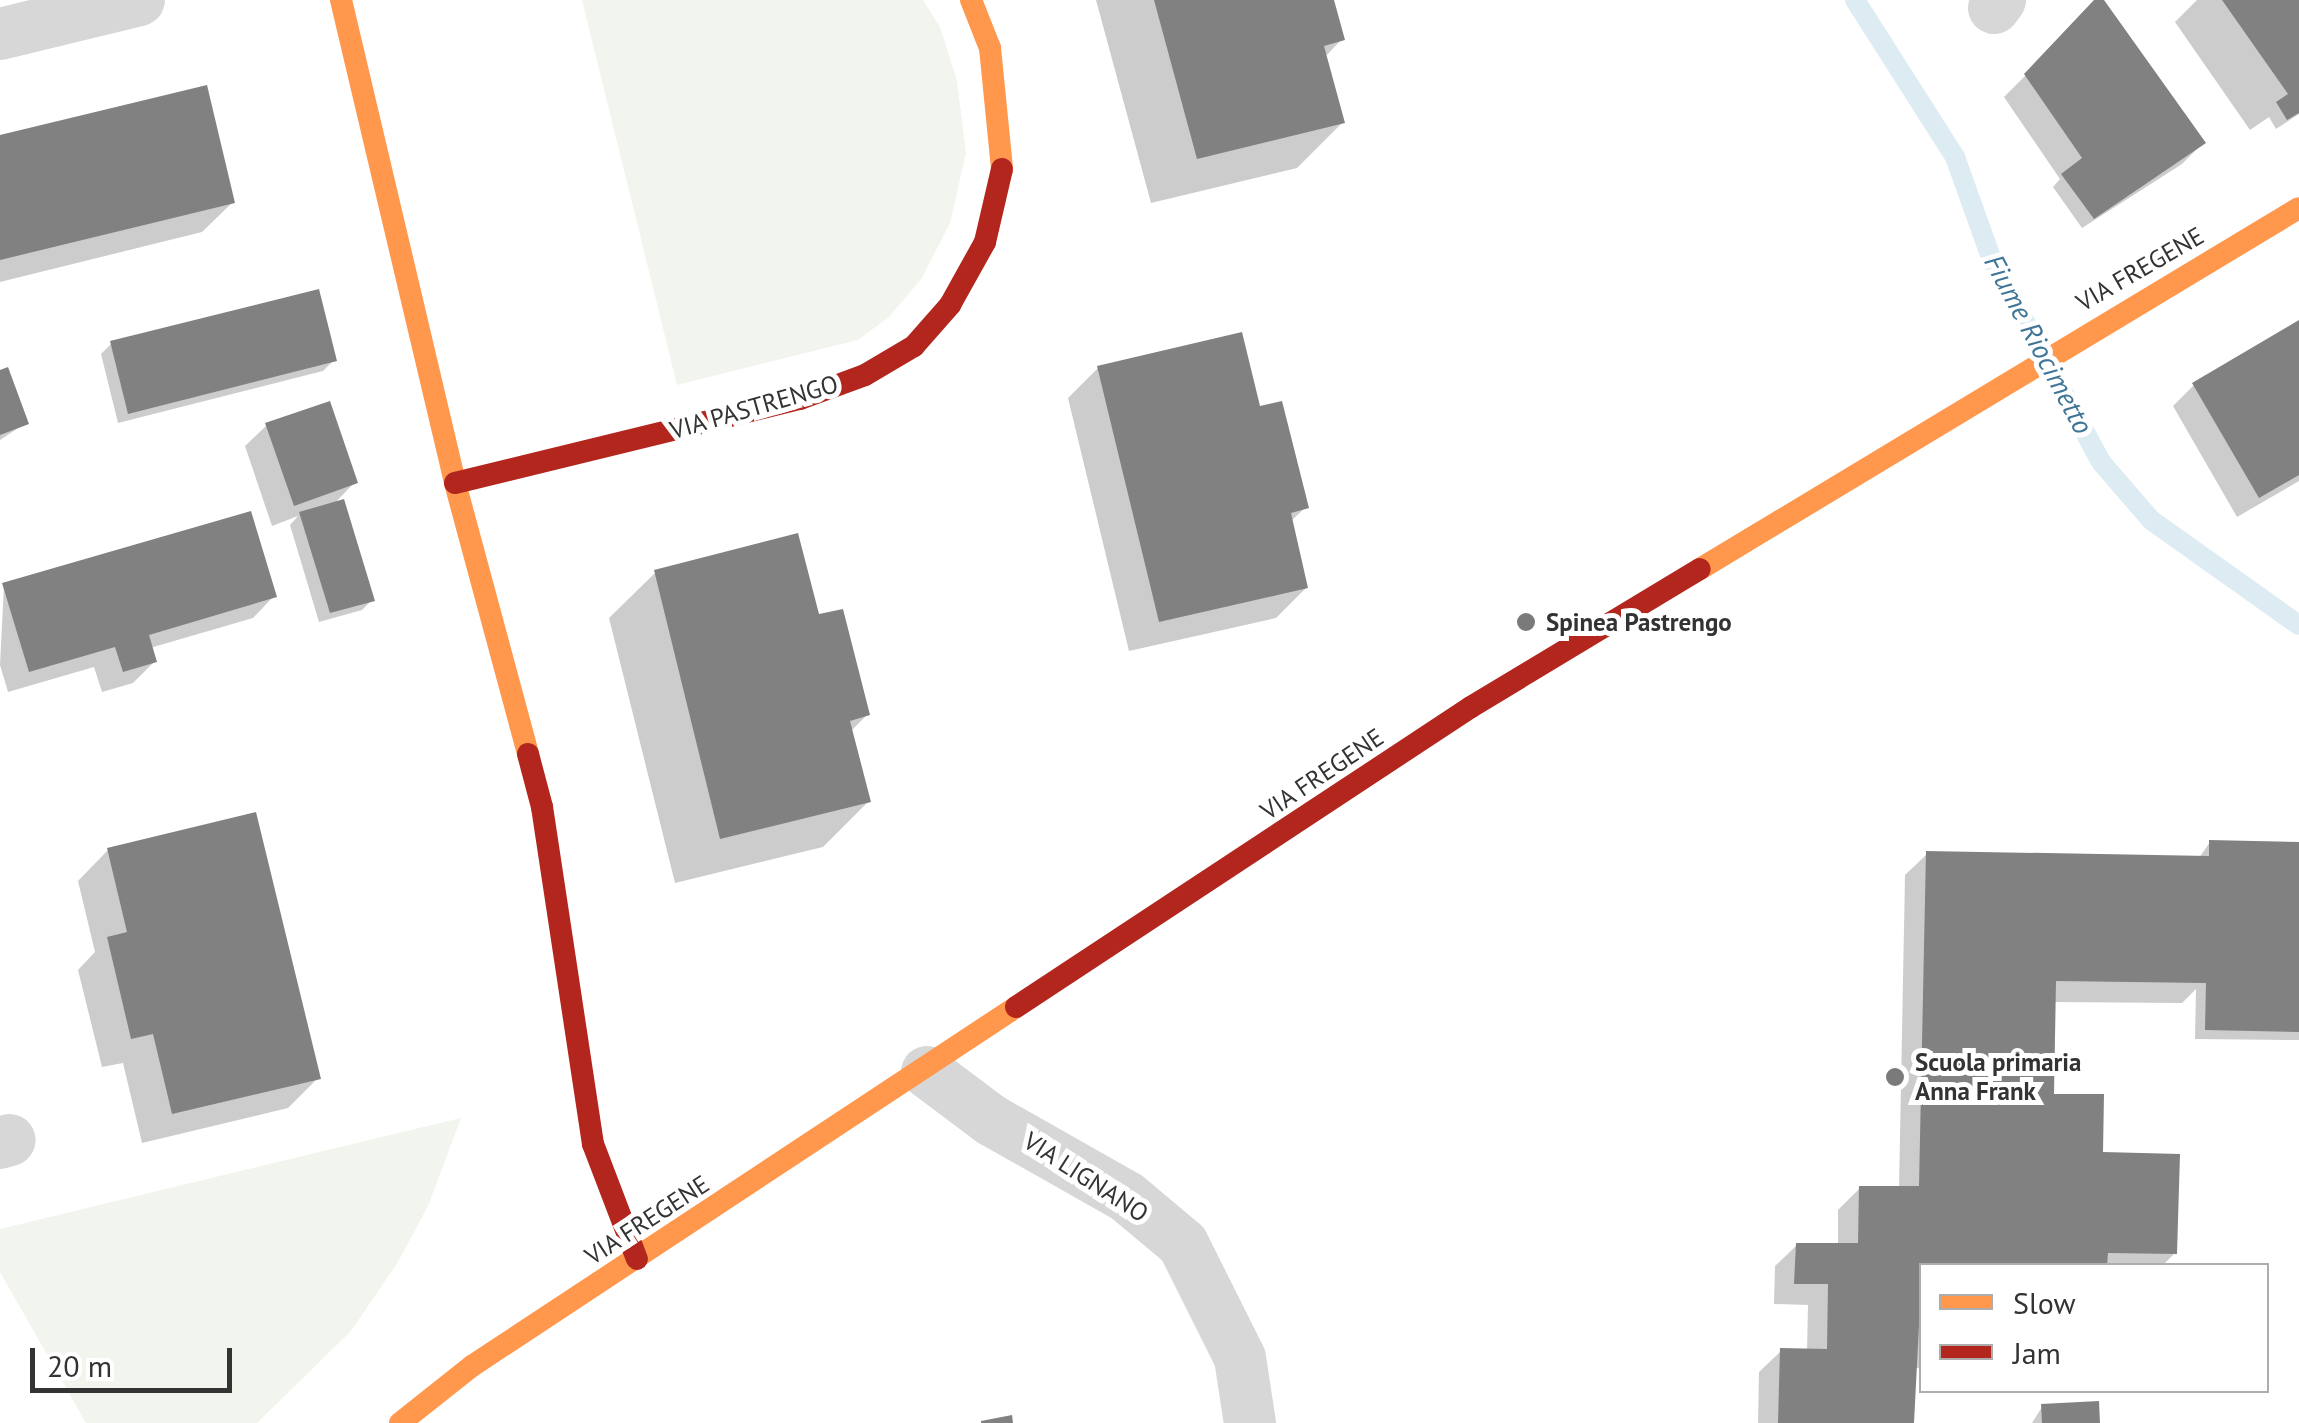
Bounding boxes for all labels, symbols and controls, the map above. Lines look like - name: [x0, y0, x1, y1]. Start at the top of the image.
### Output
- street label: VIA FREGENE: [2071, 220, 2209, 318]
- water label: Fiume Riocimetto: [1978, 248, 2100, 440]
- street label: VIA PASTRENGO: [666, 369, 842, 445]
- place label: Spinea Pastrengo: [1546, 607, 1732, 637]
- marker: Spinea Pastrengo: [1515, 611, 1537, 633]
- street label: VIA FREGENE: [1254, 722, 1390, 826]
- place label: Scuola primaria Anna Frank: [1915, 1048, 2081, 1107]
- marker: Scuola primaria Anna Frank: [1884, 1066, 1906, 1088]
- street label: VIA LIGNANO: [1018, 1125, 1154, 1229]
- street label: VIA FREGENE: [579, 1169, 715, 1271]
- legend: [1919, 1263, 2269, 1393]
- text: Slow: [2013, 1283, 2076, 1322]
- scale bar: [35, 1328, 238, 1390]
- text: Jam: [2013, 1333, 2061, 1372]
- text: 20 m: [47, 1346, 112, 1385]

